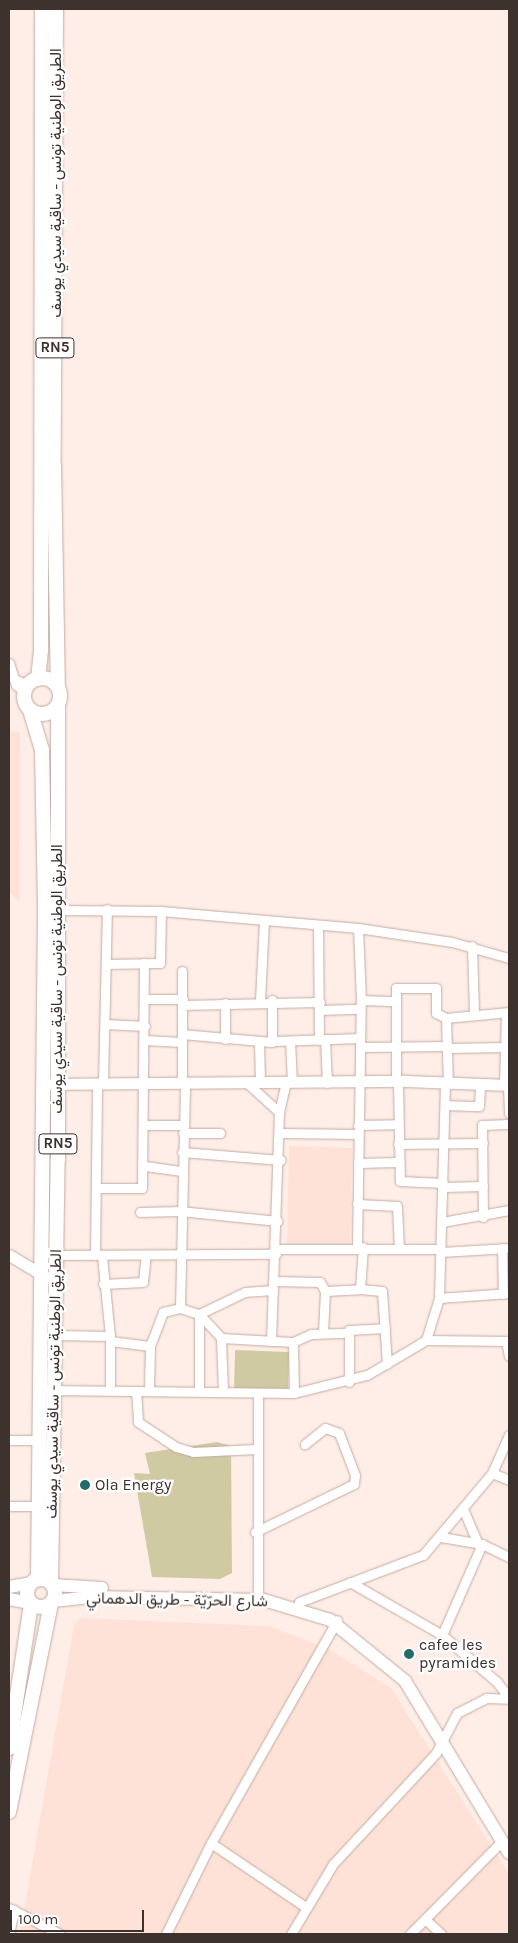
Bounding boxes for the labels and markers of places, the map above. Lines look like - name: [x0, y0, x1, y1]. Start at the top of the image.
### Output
- place label: Ola Energy: [95, 1475, 172, 1495]
- marker: Ola Energy: [79, 1479, 91, 1491]
- place label: cafee les pyramides: [419, 1635, 496, 1673]
- marker: cafee les pyramides: [403, 1648, 415, 1660]

